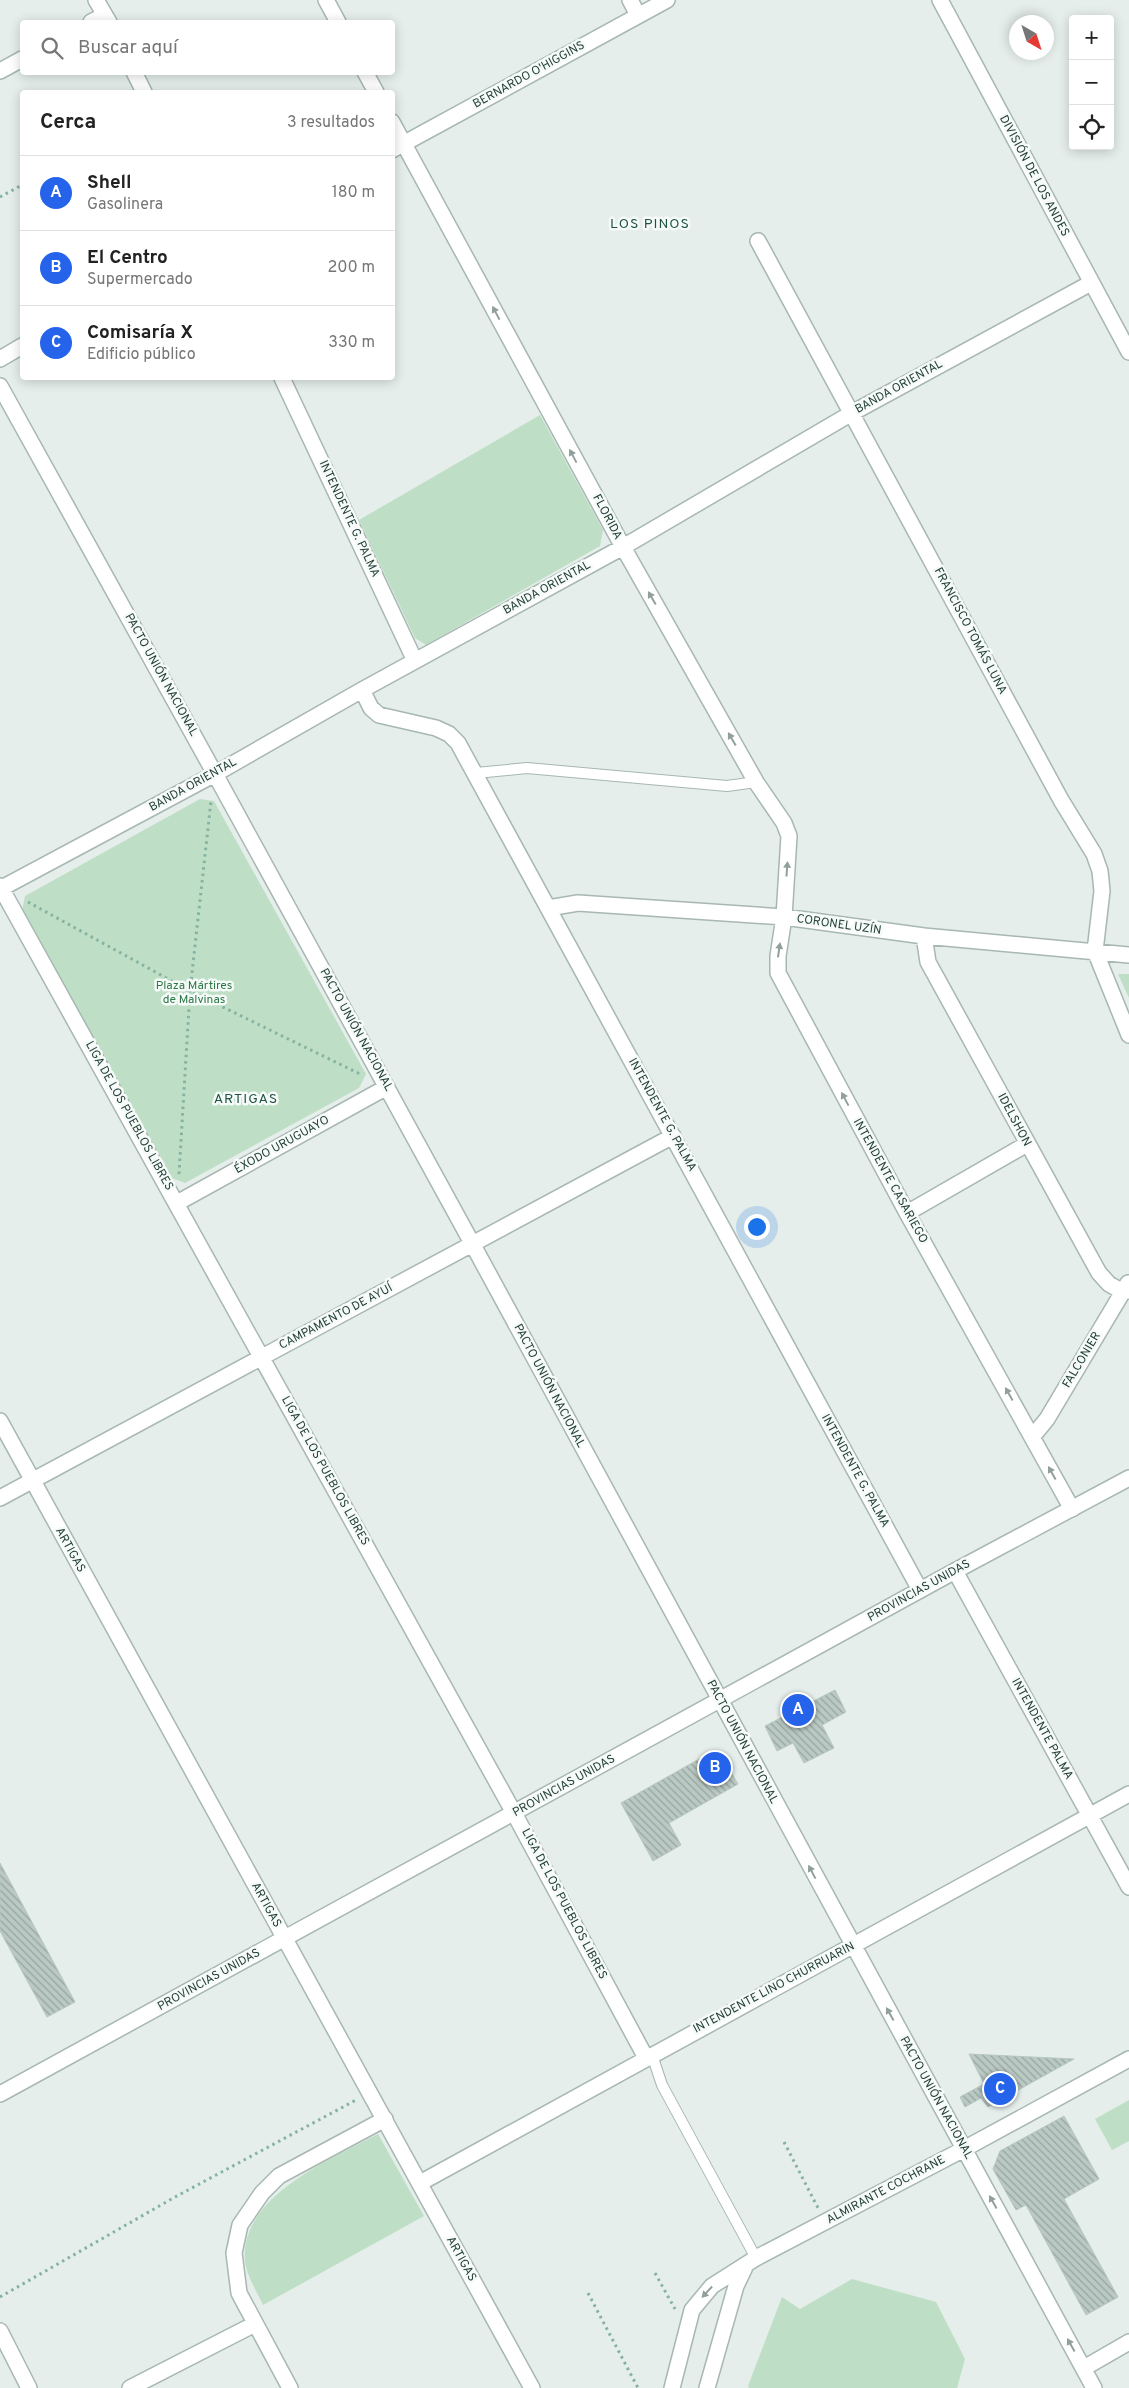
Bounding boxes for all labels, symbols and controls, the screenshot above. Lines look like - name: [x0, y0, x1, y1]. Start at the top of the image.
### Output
- north arrow: [1009, 15, 1054, 60]
- map controls: [1069, 15, 1114, 150]
- button: +: [1069, 15, 1114, 60]
- search box: [20, 20, 395, 75]
- icon: search: [38, 34, 66, 62]
- text: Buscar aquí: [78, 36, 178, 60]
- street label: BERNARDO O'HIGGINS: [470, 38, 588, 112]
- button: −: [1069, 60, 1114, 105]
- button: locate: [1069, 105, 1114, 150]
- text: Cerca: [40, 109, 96, 136]
- text: 3 resultados: [287, 113, 375, 133]
- street label: DIVISIÓN DE LOS ANDES: [995, 113, 1073, 239]
- text: Shell: [87, 171, 132, 195]
- text: A: [50, 183, 62, 203]
- text: 180 m: [332, 183, 375, 203]
- text: Gasolinera: [87, 195, 163, 215]
- district label: LOS PINOS: [610, 216, 690, 233]
- text: El Centro: [87, 246, 168, 270]
- text: B: [50, 258, 62, 278]
- text: 200 m: [327, 258, 375, 278]
- text: Supermercado: [87, 270, 193, 290]
- one-way arrow: [492, 306, 500, 320]
- text: Comisaría X: [87, 321, 193, 345]
- text: C: [51, 333, 61, 353]
- text: 330 m: [328, 333, 375, 353]
- text: Edificio público: [87, 345, 196, 365]
- street label: BANDA ORIENTAL: [852, 356, 946, 418]
- one-way arrow: [569, 448, 577, 463]
- street label: INTENDENTE G. PALMA: [315, 458, 383, 580]
- street label: FLORIDA: [588, 491, 626, 543]
- street label: BANDA ORIENTAL: [500, 557, 594, 619]
- street label: FRANCISCO TOMÁS LUNA: [930, 565, 1010, 697]
- one-way arrow: [647, 591, 656, 605]
- street label: PACTO UNIÓN NACIONAL: [121, 611, 202, 740]
- one-way arrow: [728, 733, 737, 746]
- street label: BANDA ORIENTAL: [146, 754, 240, 816]
- one-way arrow: [784, 861, 792, 877]
- street label: CORONEL UZÍN: [795, 911, 883, 939]
- one-way arrow: [775, 942, 783, 958]
- street label: PACTO UNIÓN NACIONAL: [316, 966, 397, 1095]
- park label: Plaza Mártires de Malvinas: [156, 978, 232, 1008]
- street label: LIGA DE LOS PUEBLOS LIBRES: [81, 1038, 177, 1194]
- street label: INTENDENTE G. PALMA: [624, 1055, 700, 1175]
- district label: ARTIGAS: [214, 1091, 278, 1108]
- one-way arrow: [841, 1091, 849, 1106]
- street label: IDELSHON: [993, 1091, 1035, 1149]
- street label: ÉXODO URUGUAYO: [232, 1112, 332, 1178]
- street label: INTENDENTE CASARIEGO: [849, 1116, 931, 1246]
- your location: [744, 1214, 770, 1240]
- street label: CAMPAMENTO DE AYUÍ: [276, 1279, 397, 1354]
- street label: PACTO UNIÓN NACIONAL: [509, 1321, 589, 1451]
- street label: FALCONIER: [1059, 1329, 1105, 1391]
- one-way arrow: [1004, 1387, 1013, 1401]
- street label: LIGA DE LOS PUEBLOS LIBRES: [277, 1393, 373, 1549]
- street label: INTENDENTE G. PALMA: [817, 1411, 893, 1531]
- one-way arrow: [1048, 1466, 1057, 1479]
- street label: ARTIGAS: [51, 1525, 89, 1575]
- street label: PROVINCIAS UNIDAS: [865, 1556, 973, 1626]
- street label: INTENDENTE PALMA: [1007, 1676, 1077, 1782]
- street label: PACTO UNIÓN NACIONAL: [702, 1677, 782, 1807]
- pin: A: [782, 1691, 814, 1729]
- pin: B: [699, 1749, 731, 1787]
- street label: PROVINCIAS UNIDAS: [510, 1751, 618, 1821]
- street label: LIGA DE LOS PUEBLOS LIBRES: [517, 1826, 611, 1982]
- one-way arrow: [808, 1864, 816, 1879]
- street label: ARTIGAS: [247, 1880, 285, 1930]
- street label: INTENDENTE LINO CHURRUARIN: [690, 1939, 858, 2037]
- street label: PROVINCIAS UNIDAS: [155, 1945, 263, 2015]
- one-way arrow: [886, 2007, 894, 2022]
- street label: PACTO UNIÓN NACIONAL: [896, 2034, 977, 2163]
- pin: C: [984, 2070, 1016, 2108]
- street label: ALMIRANTE COCHRANE: [824, 2152, 948, 2228]
- one-way arrow: [989, 2195, 997, 2210]
- street label: ARTIGAS: [442, 2234, 480, 2284]
- one-way arrow: [701, 2285, 713, 2297]
- one-way arrow: [1067, 2337, 1075, 2352]

